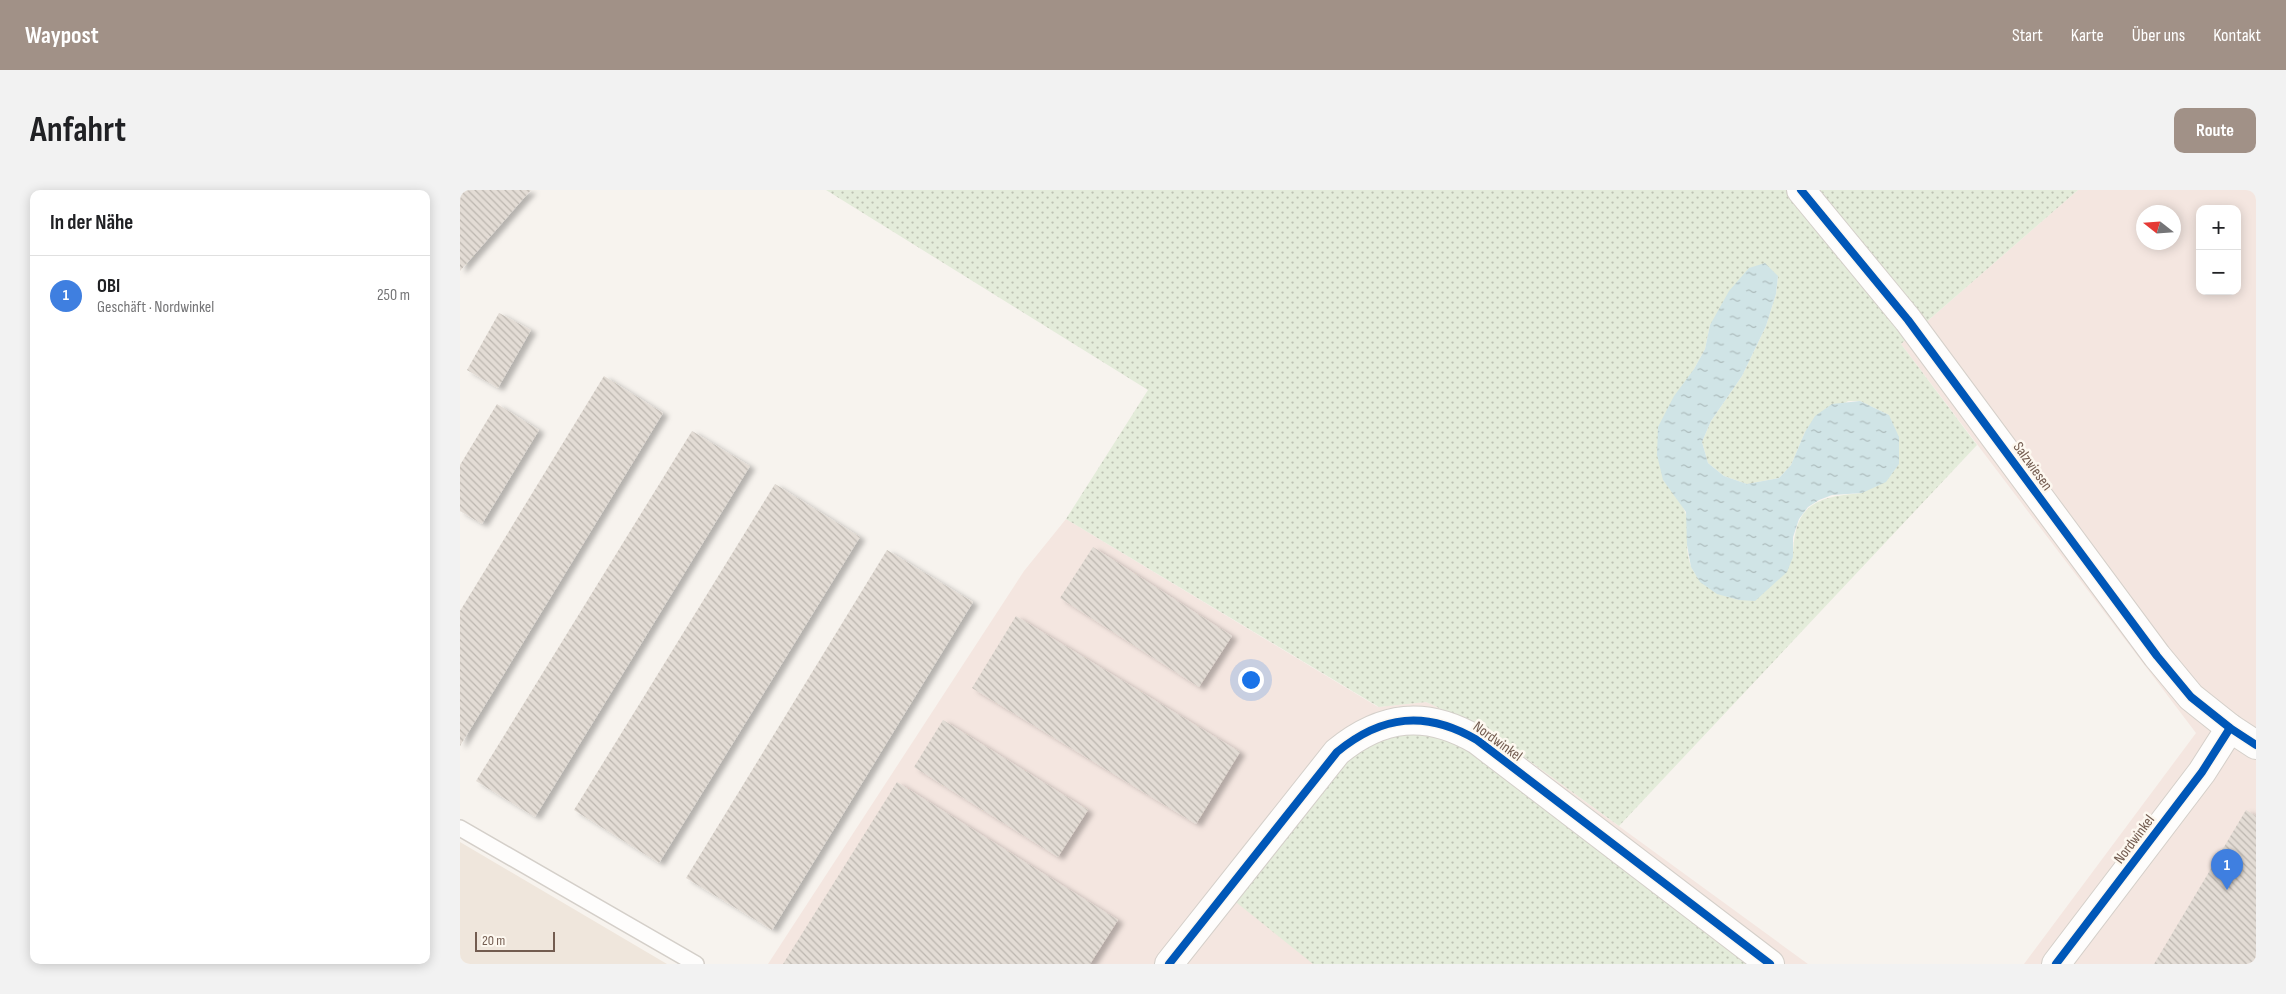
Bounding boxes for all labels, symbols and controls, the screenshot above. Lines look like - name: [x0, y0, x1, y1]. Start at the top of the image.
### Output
- text: Waypost: [25, 21, 99, 50]
- text: Start: [2012, 25, 2043, 46]
- text: Karte: [2071, 25, 2104, 46]
- text: Über uns: [2132, 25, 2185, 46]
- text: Kontakt: [2213, 25, 2261, 46]
- button: Route: [2174, 108, 2256, 153]
- text: Anfahrt: [30, 109, 126, 152]
- north arrow: [2136, 205, 2181, 250]
- map controls: [2196, 205, 2241, 295]
- button: +: [2196, 205, 2241, 250]
- text: In der Nähe: [50, 210, 133, 235]
- button: −: [2196, 250, 2241, 295]
- text: OBI: [97, 275, 120, 298]
- text: 1: [63, 286, 69, 305]
- text: 250 m: [377, 286, 410, 305]
- text: Geschäft · Nordwinkel: [97, 298, 214, 317]
- street label: Salzwiesen: [2009, 438, 2057, 494]
- your location: [1238, 667, 1264, 693]
- street label: Nordwinkel: [1469, 717, 1526, 766]
- street label: Nordwinkel: [2110, 811, 2159, 867]
- pin: 1: [2211, 849, 2243, 890]
- scale bar: [475, 929, 555, 952]
- text: 20 m: [482, 932, 505, 949]

